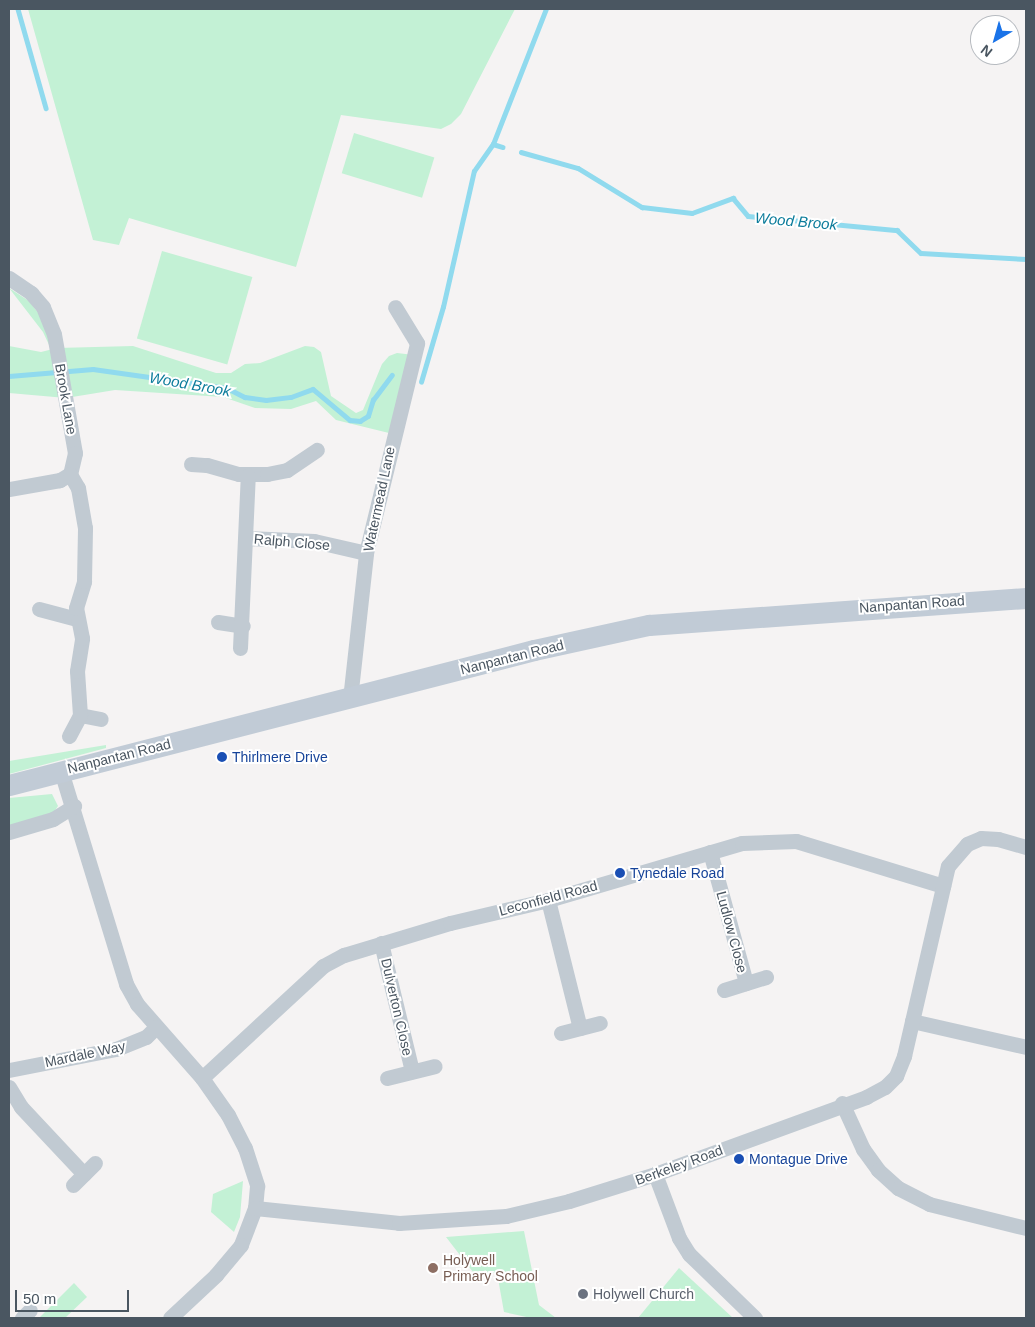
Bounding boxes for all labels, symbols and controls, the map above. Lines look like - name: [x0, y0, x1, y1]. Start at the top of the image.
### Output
- north arrow: [970, 15, 1020, 65]
- text: N: [977, 42, 995, 60]
- water label: Wood Brook: [754, 208, 838, 234]
- street label: Brook Lane: [52, 362, 80, 436]
- water label: Wood Brook: [148, 368, 232, 400]
- street label: Watermead Lane: [360, 445, 398, 553]
- street label: Ralph Close: [253, 530, 331, 554]
- street label: Nanpantan Road: [859, 592, 965, 616]
- street label: Nanpantan Road: [459, 636, 565, 678]
- street label: Nanpantan Road: [66, 735, 172, 777]
- place label: Thirlmere Drive: [232, 749, 328, 765]
- marker: Thirlmere Drive: [216, 751, 228, 763]
- place label: Tynedale Road: [630, 865, 724, 881]
- marker: Tynedale Road: [614, 867, 626, 879]
- street label: Leconfield Road: [497, 877, 599, 919]
- street label: Ludlow Close: [713, 889, 751, 975]
- street label: Dulverton Close: [378, 957, 416, 1057]
- street label: Mardale Way: [43, 1037, 127, 1071]
- street label: Berkeley Road: [633, 1141, 725, 1189]
- place label: Montague Drive: [749, 1151, 848, 1167]
- marker: Montague Drive: [733, 1153, 745, 1165]
- place label: Holywell Primary School: [443, 1252, 538, 1284]
- marker: Holywell Primary School: [427, 1262, 439, 1274]
- scale bar: [18, 1280, 131, 1312]
- place label: Holywell Church: [593, 1286, 694, 1302]
- marker: Holywell Church: [577, 1288, 589, 1300]
- text: 50 m: [23, 1290, 56, 1307]

